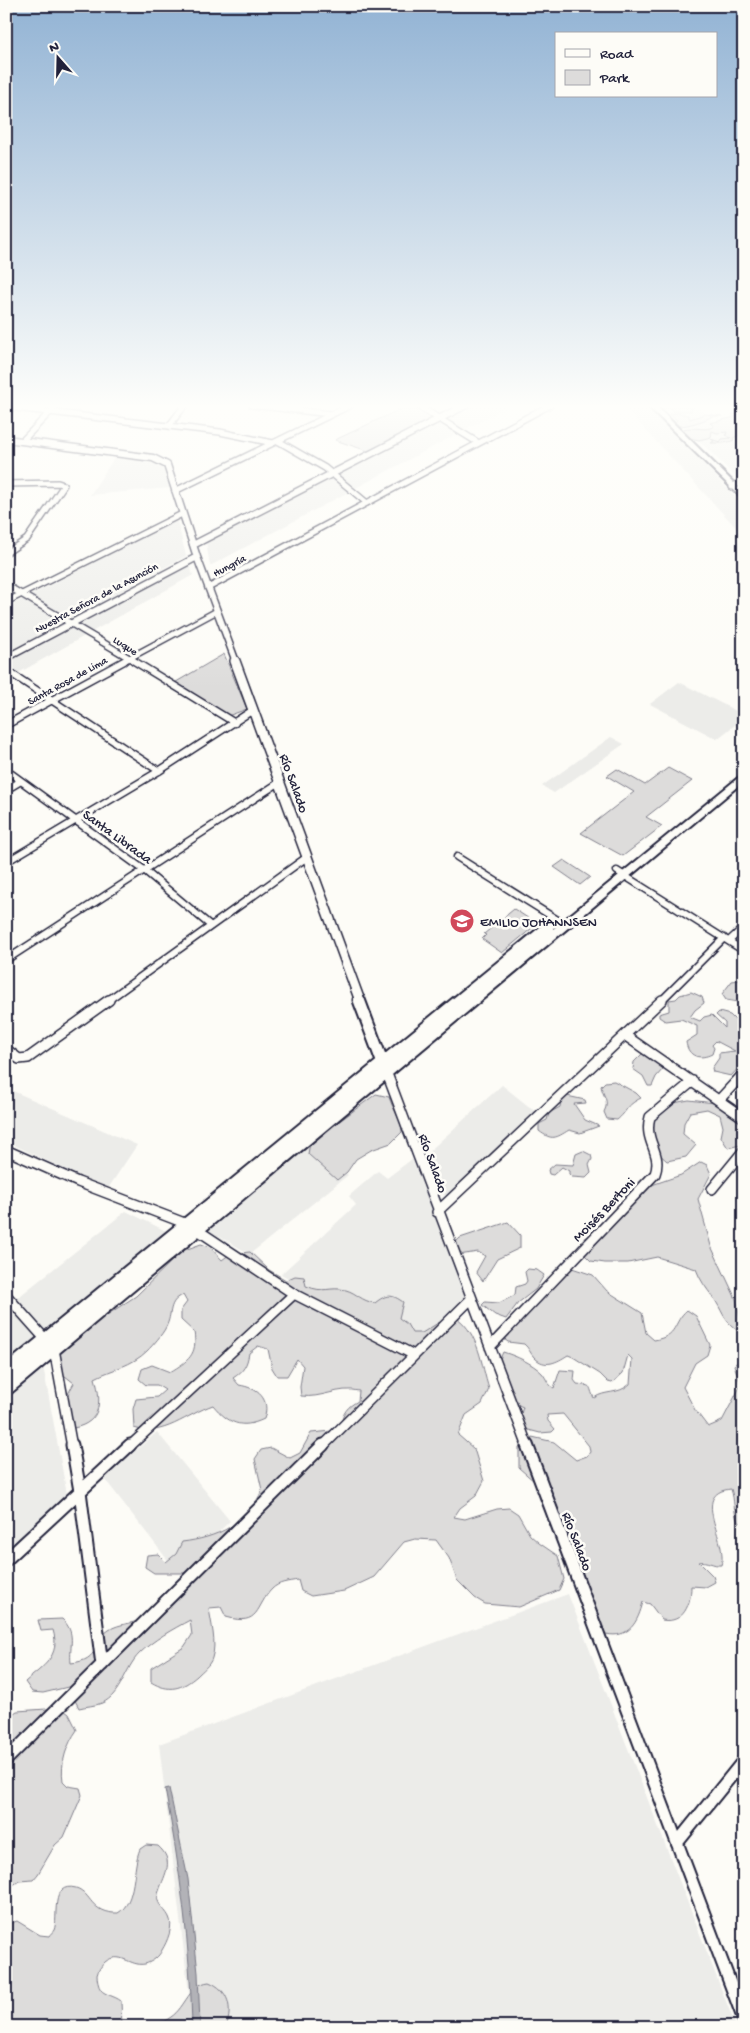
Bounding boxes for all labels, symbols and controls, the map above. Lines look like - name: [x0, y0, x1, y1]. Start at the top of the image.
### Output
- north arrow: [32, 32, 82, 82]
- legend: [555, 32, 718, 98]
- text: N: [47, 39, 62, 58]
- text: Road: [600, 46, 634, 64]
- text: Park: [599, 70, 630, 88]
- street label: Hungría: [212, 553, 249, 580]
- street label: Nuestra Señora de la Asunción: [33, 561, 161, 636]
- street label: Luque: [110, 635, 140, 659]
- street label: Santa Rosa de Lima: [26, 655, 111, 709]
- street label: Río Salado: [274, 752, 311, 816]
- street label: Santa Librada: [78, 807, 156, 870]
- school or university icon: EMILIO JOHANNSEN: [449, 908, 475, 934]
- place label: EMILIO JOHANNSEN: [480, 915, 597, 932]
- street label: Río Salado: [413, 1132, 450, 1196]
- street label: Moisés Bertoni: [570, 1175, 640, 1246]
- street label: Río Salado: [557, 1510, 595, 1574]

